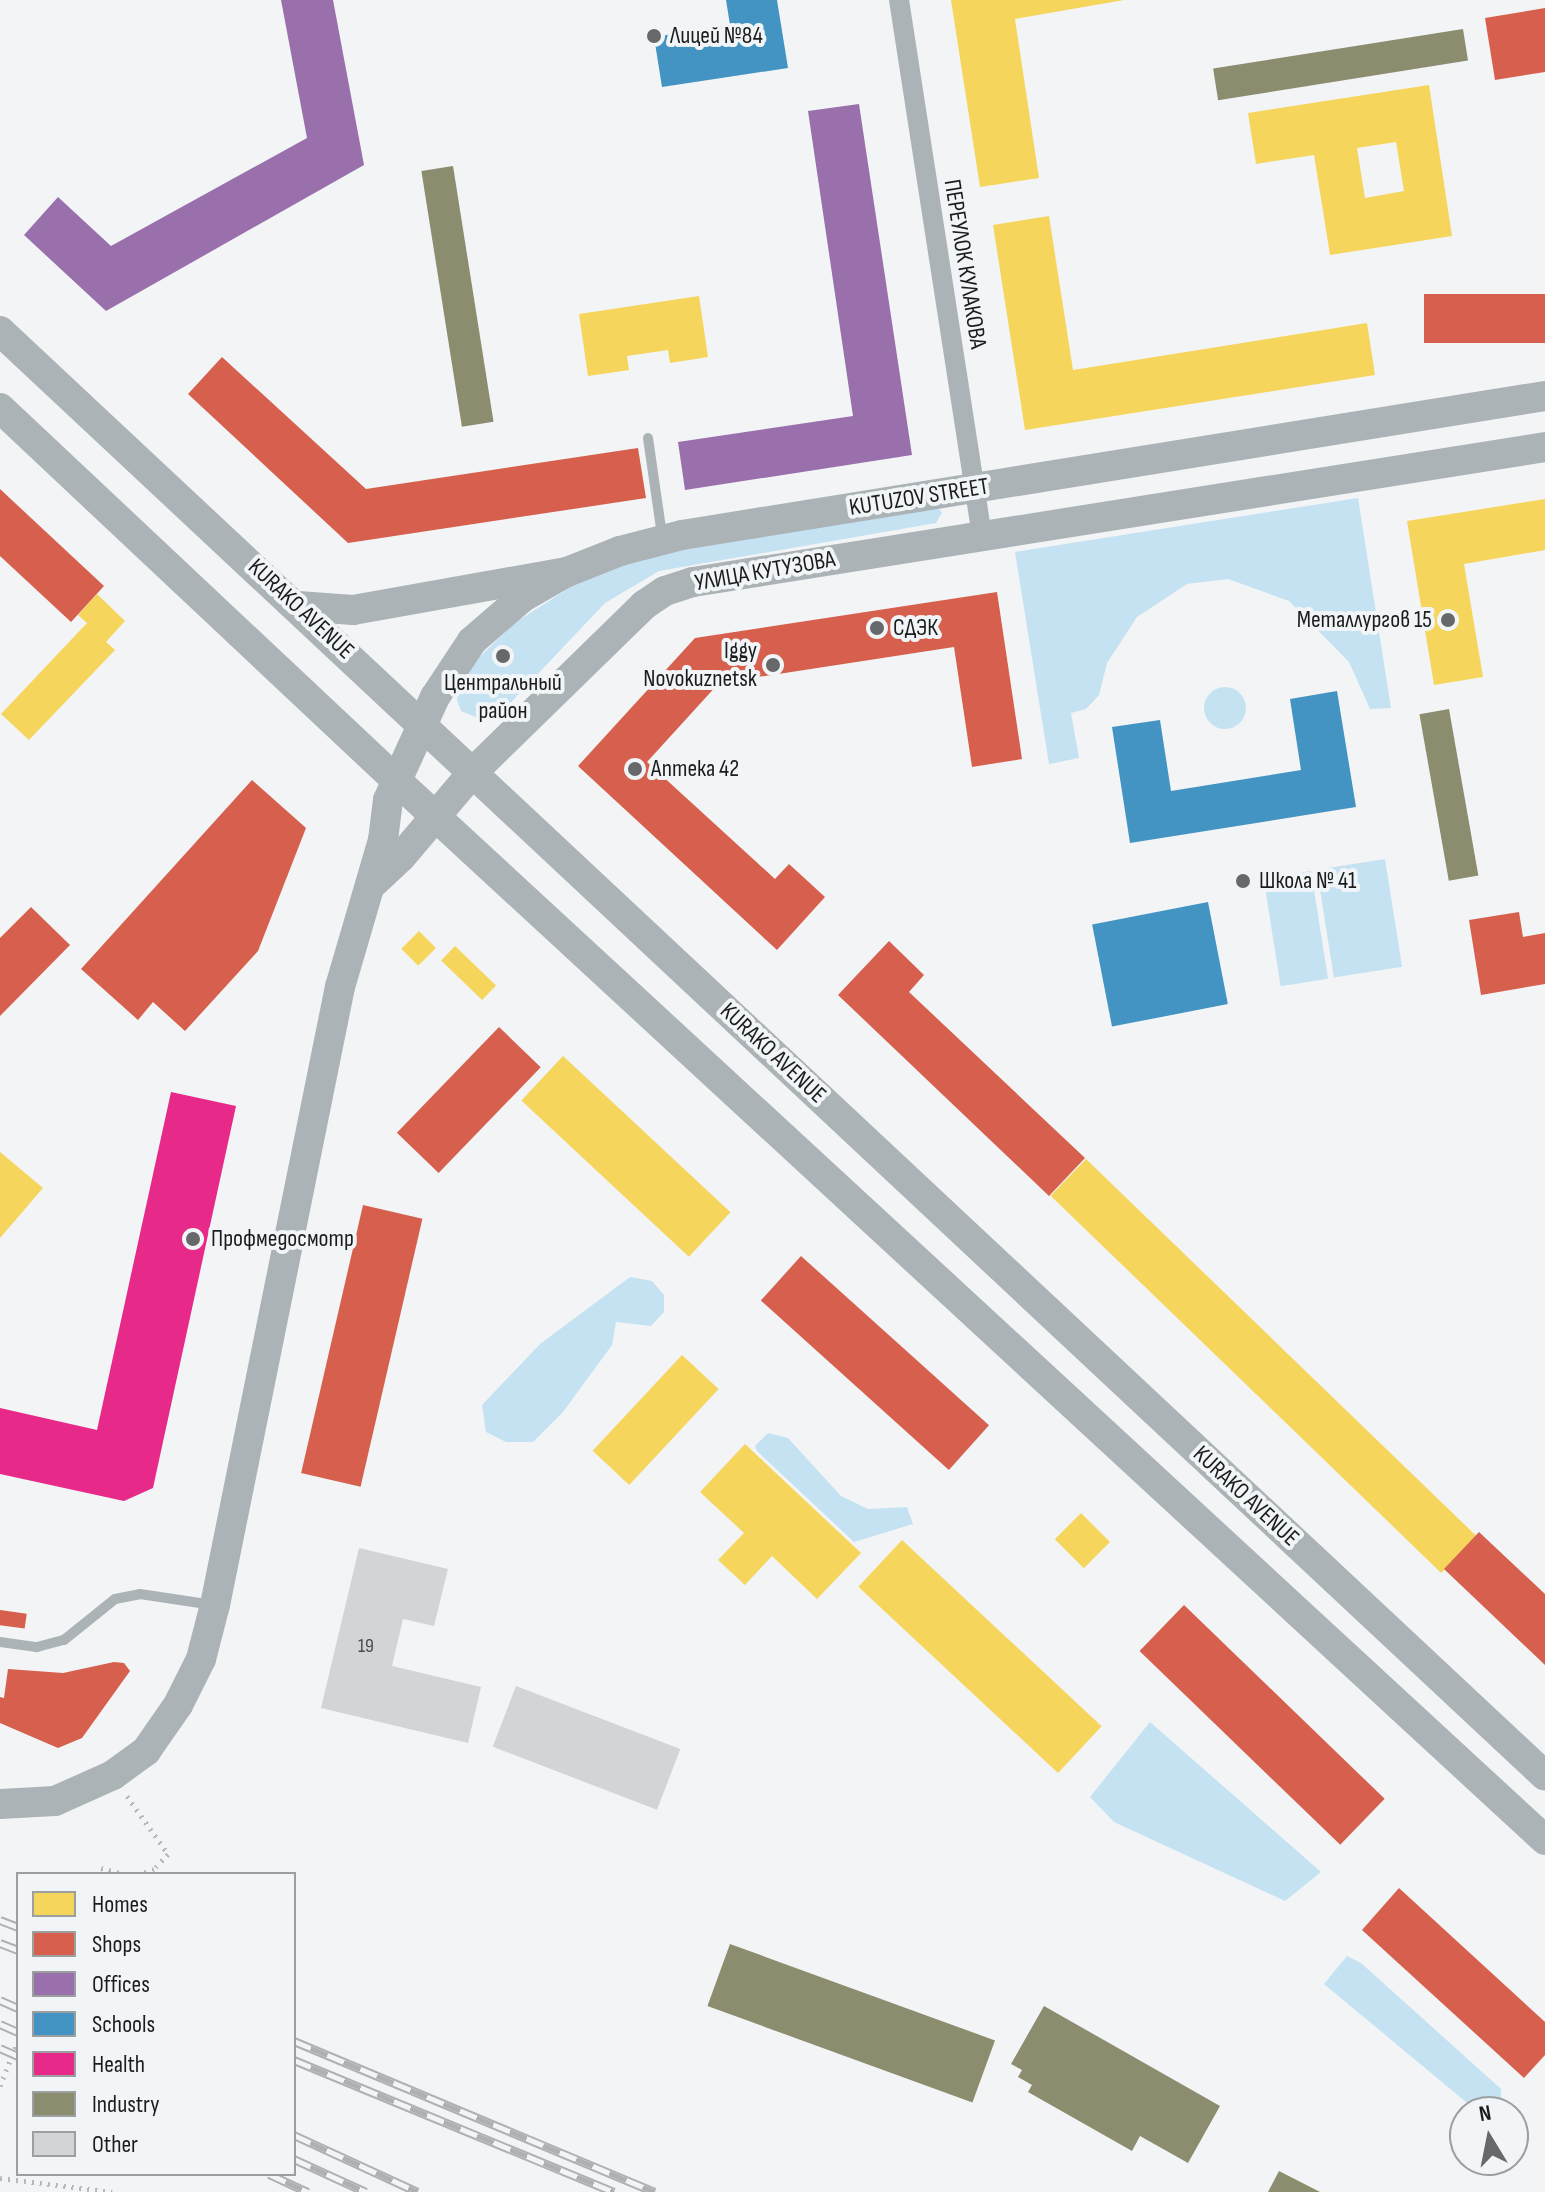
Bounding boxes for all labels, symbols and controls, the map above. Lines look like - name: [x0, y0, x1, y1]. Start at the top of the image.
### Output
- place label: Лицей №84: [670, 22, 763, 50]
- marker: Лицей №84: [645, 27, 663, 45]
- street label: ПЕРЕУЛОК КУЛАКОВА: [937, 177, 993, 351]
- street label: KUTUZOV STREET: [847, 472, 991, 522]
- street label: УЛИЦА КУТУЗОВА: [693, 544, 837, 598]
- street label: KURAKO AVENUE: [242, 553, 360, 665]
- place label: Металлургов 15: [1297, 606, 1432, 634]
- marker: Металлургов 15: [1439, 611, 1457, 629]
- place label: СДЭК: [893, 614, 938, 642]
- marker: СДЭК: [868, 619, 886, 637]
- place label: Iggy Novokuznetsk: [643, 637, 757, 693]
- marker: Центральный район: [494, 647, 512, 665]
- marker: Iggy Novokuznetsk: [764, 656, 782, 674]
- place label: Центральный район: [444, 669, 562, 725]
- place label: Аптека 42: [651, 755, 739, 783]
- marker: Аптека 42: [626, 760, 644, 778]
- place label: Школа № 41: [1259, 867, 1356, 895]
- marker: Школа № 41: [1234, 872, 1252, 890]
- street label: KURAKO AVENUE: [714, 997, 832, 1109]
- place label: Профмедосмотр: [211, 1225, 354, 1253]
- marker: Профмедосмотр: [182, 1228, 204, 1250]
- street label: KURAKO AVENUE: [1187, 1440, 1305, 1552]
- house number: 19: [358, 1634, 374, 1658]
- legend: [16, 1872, 296, 2176]
- text: Homes: [92, 1890, 148, 1919]
- text: Shops: [92, 1930, 141, 1959]
- text: Offices: [92, 1970, 150, 1999]
- text: Schools: [92, 2010, 155, 2039]
- text: Health: [92, 2050, 145, 2079]
- text: Industry: [92, 2090, 159, 2119]
- north arrow: [1449, 2096, 1529, 2176]
- text: N: [1477, 2100, 1493, 2128]
- text: Other: [92, 2130, 138, 2159]

